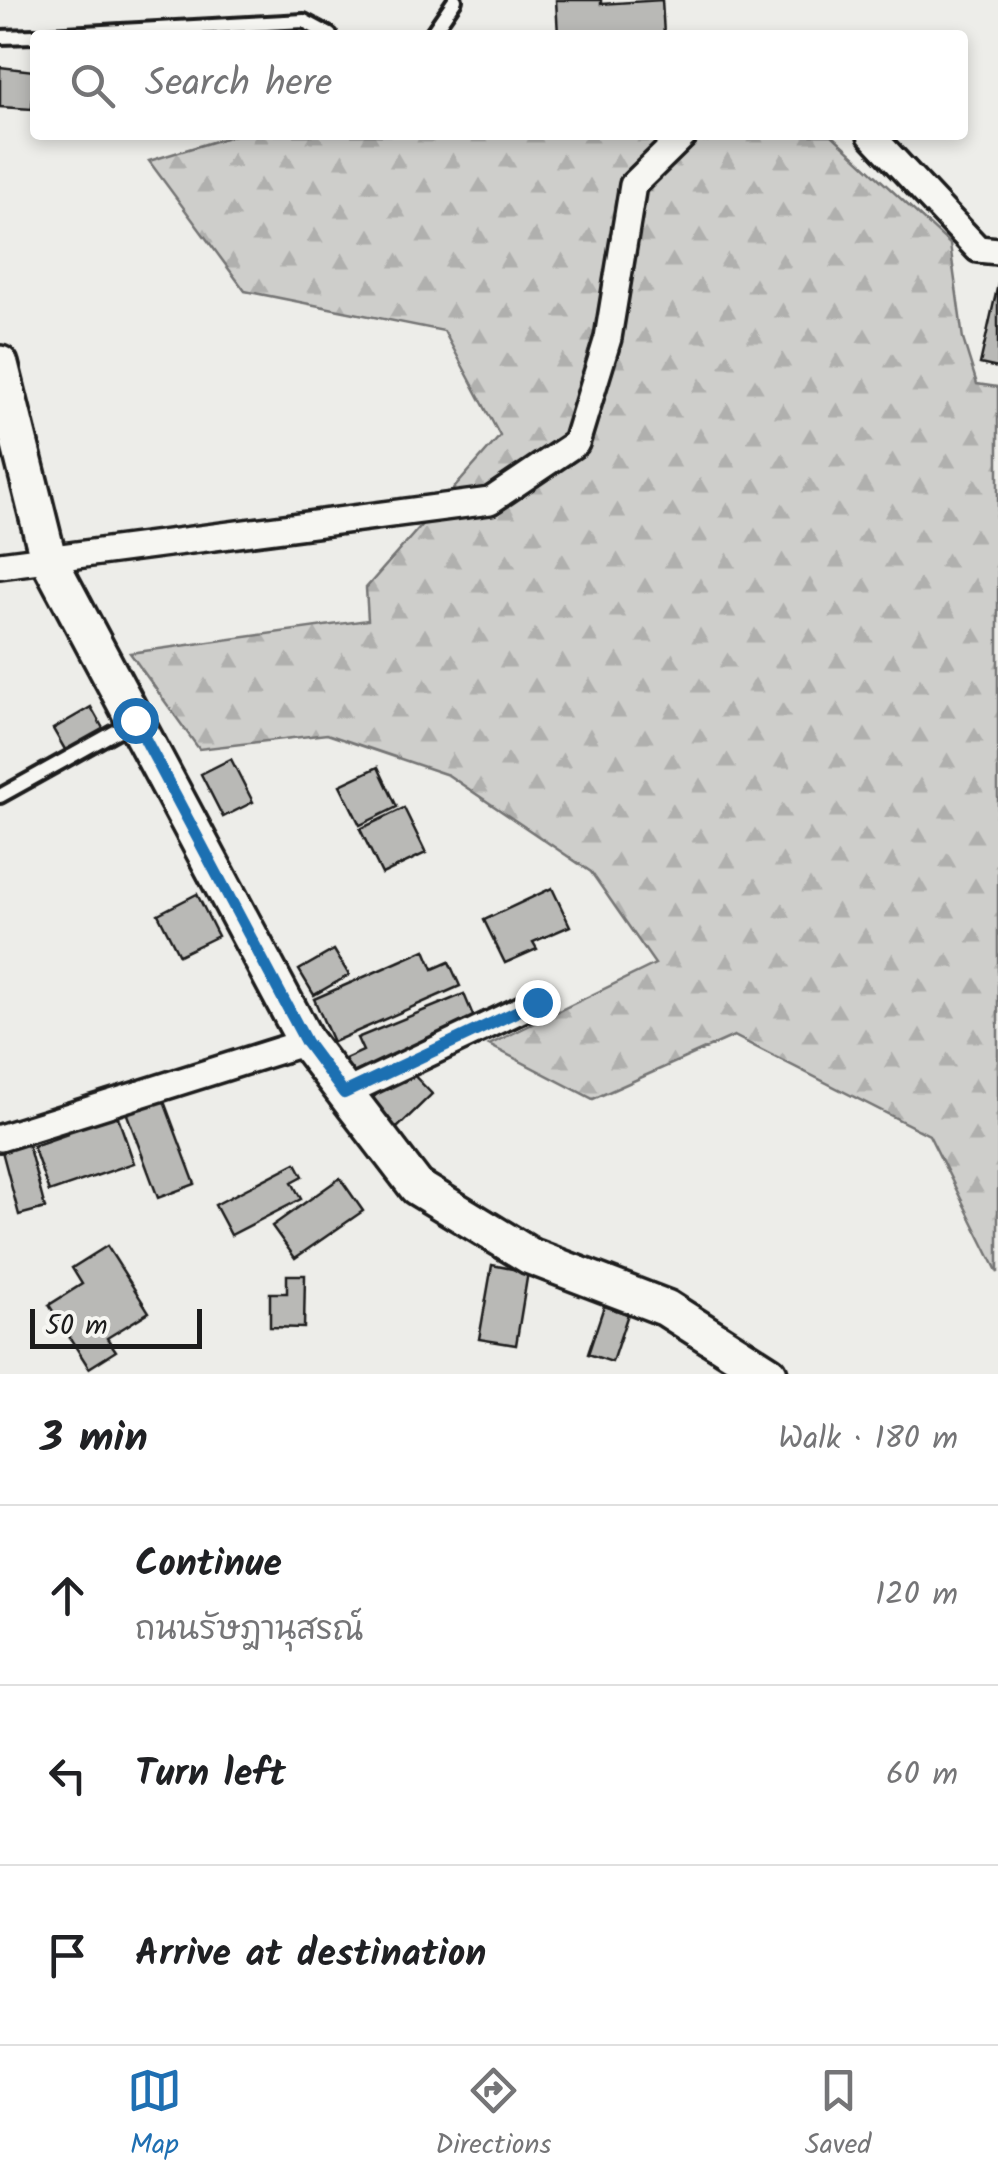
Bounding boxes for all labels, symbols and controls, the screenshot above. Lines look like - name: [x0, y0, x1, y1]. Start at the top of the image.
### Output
- search box: [30, 30, 968, 140]
- text: Search here: [145, 55, 332, 115]
- icon: search: [65, 58, 120, 113]
- route start: [113, 698, 159, 744]
- route end: [515, 980, 561, 1026]
- scale bar: [30, 1304, 202, 1348]
- text: 50 m: [45, 1304, 108, 1349]
- text: 3 min: [40, 1406, 148, 1473]
- text: Walk · 180 m: [778, 1414, 958, 1465]
- text: Continue: [135, 1535, 282, 1595]
- icon: ahead: [40, 1568, 95, 1623]
- text: 120 m: [875, 1570, 958, 1621]
- text: ถนนรัษฎานุสรณ์: [135, 1605, 363, 1656]
- text: Turn left: [135, 1745, 286, 1805]
- icon: left: [40, 1748, 95, 1803]
- text: 60 m: [886, 1750, 958, 1801]
- text: Arrive at destination: [135, 1925, 486, 1985]
- icon: arrive: [40, 1928, 95, 1983]
- tab: Map: [127, 2063, 182, 2168]
- tab: Directions: [435, 2063, 551, 2168]
- tab: Saved: [805, 2063, 871, 2168]

